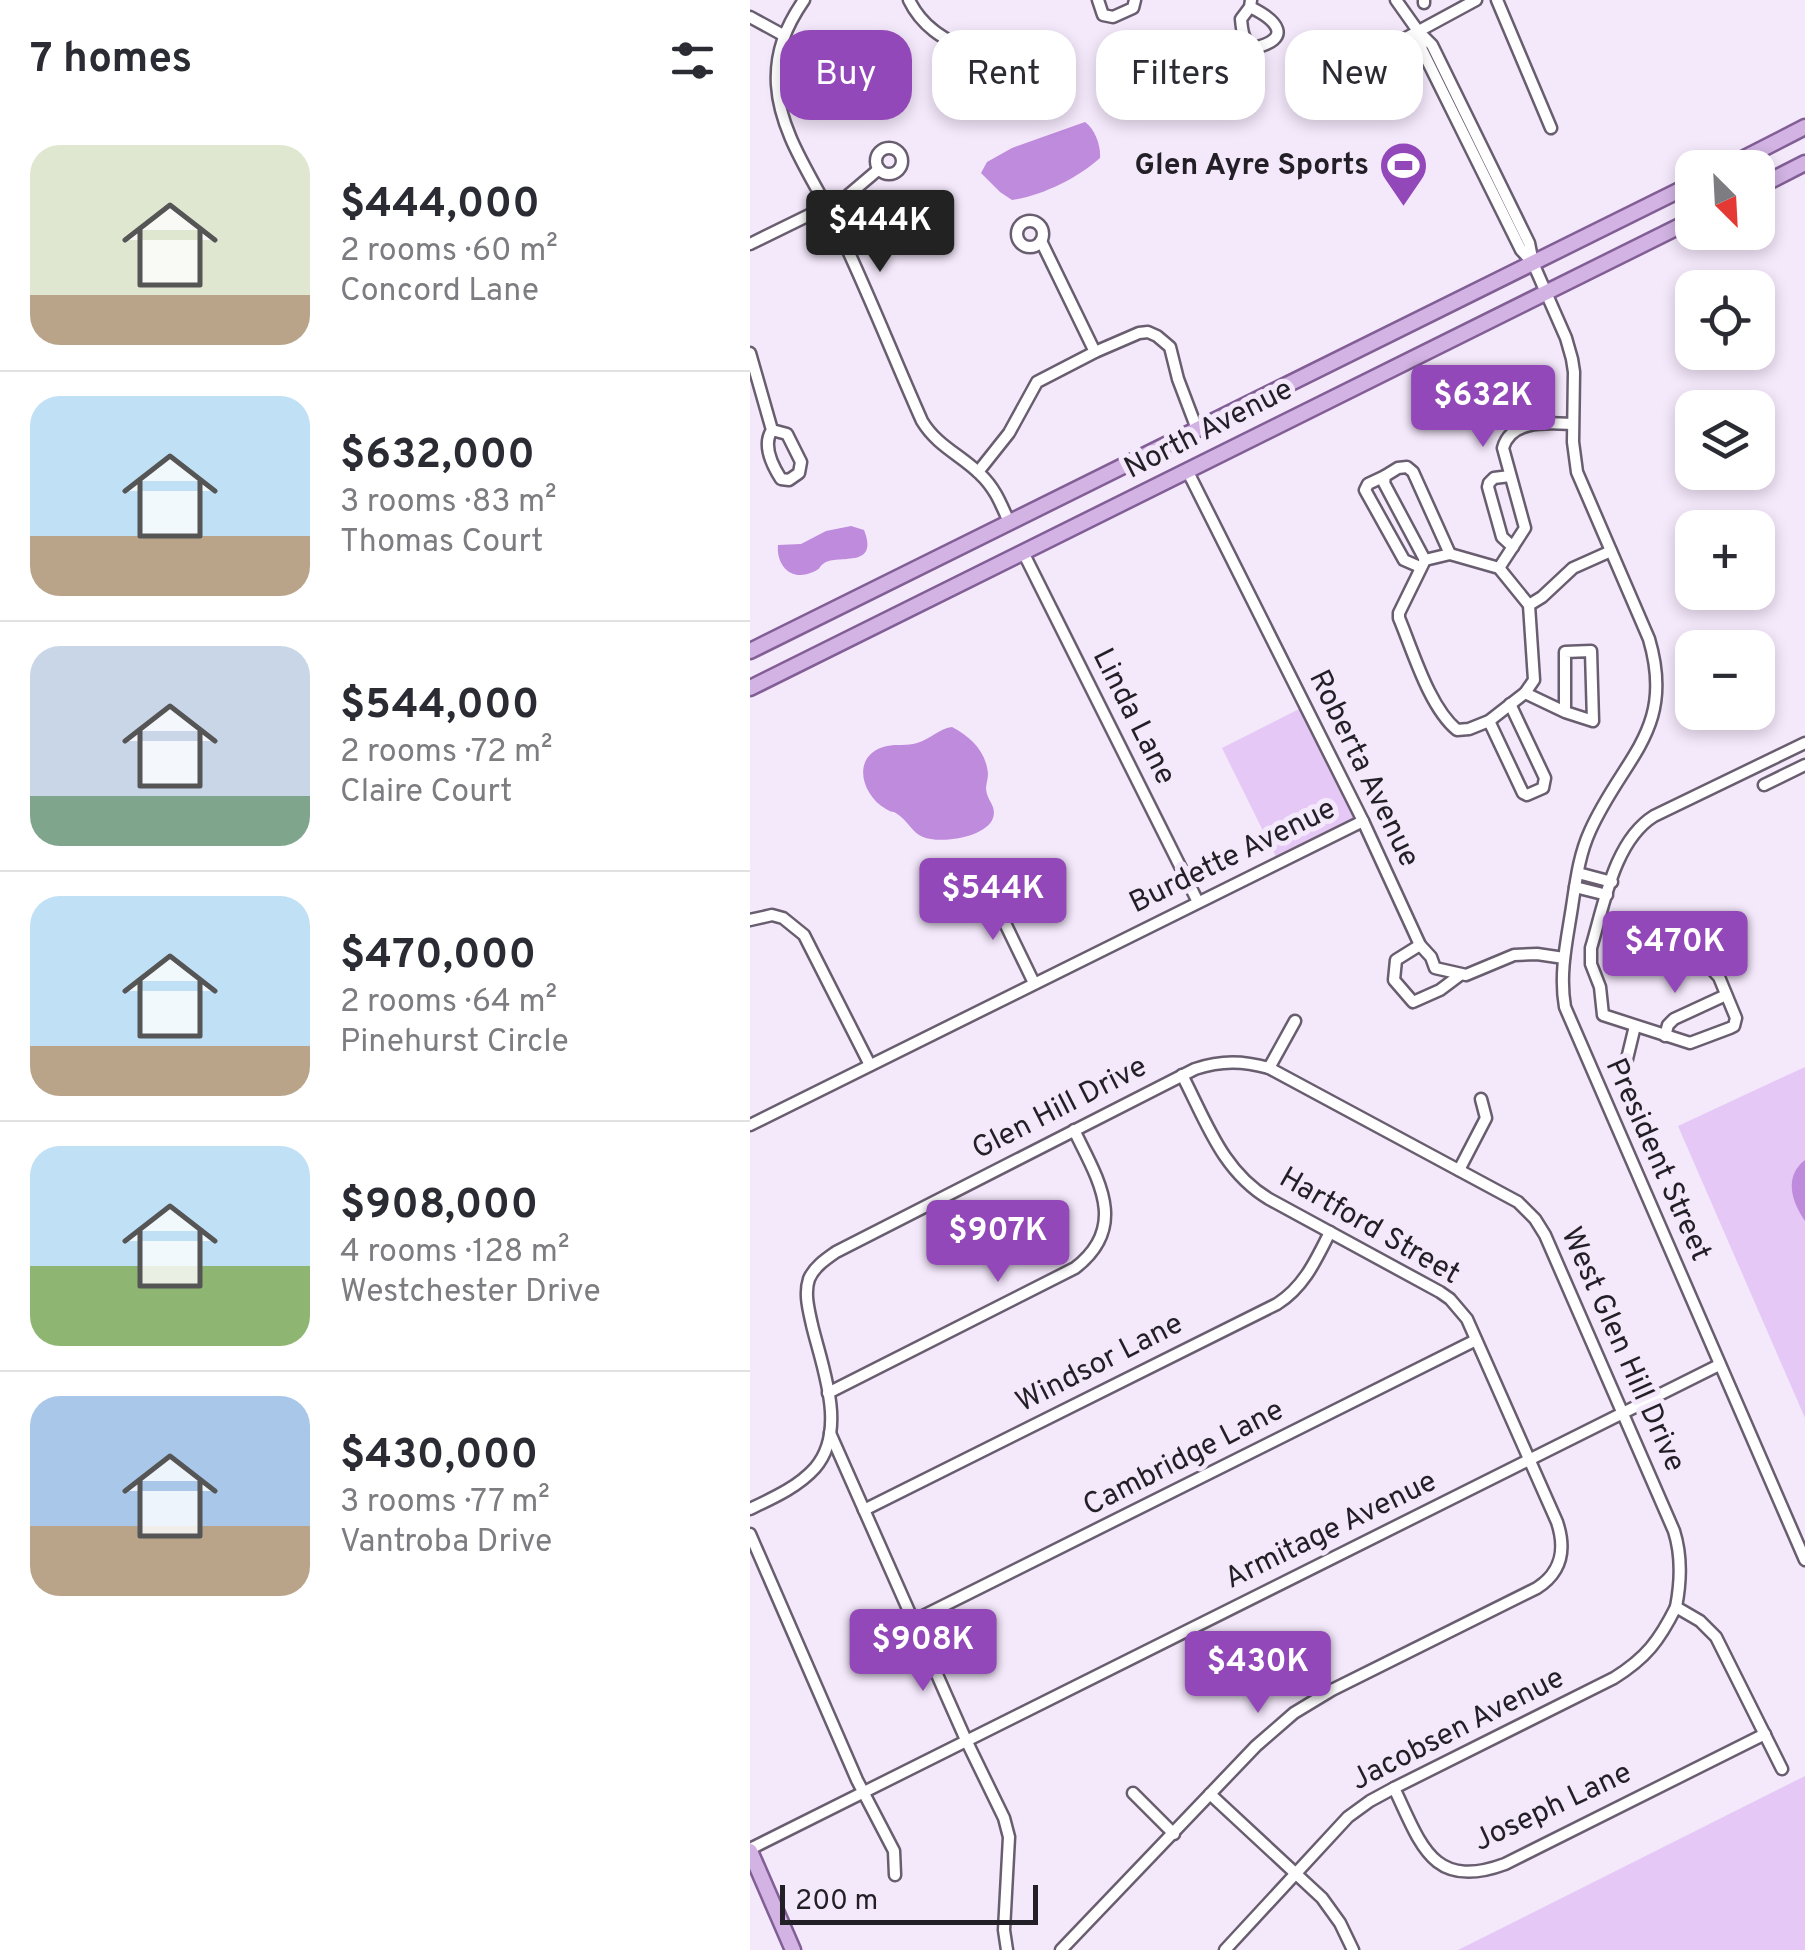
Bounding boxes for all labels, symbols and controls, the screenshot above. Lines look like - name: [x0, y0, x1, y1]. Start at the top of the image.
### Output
- chip: Buy: [780, 30, 912, 120]
- chip: Rent: [932, 30, 1076, 120]
- chip: Filters: [1096, 30, 1265, 120]
- chip: New: [1285, 30, 1423, 120]
- icon: filters: [665, 33, 720, 88]
- text: 7 homes: [30, 34, 192, 87]
- sports icon: Glen Ayre Sports: [1378, 140, 1430, 208]
- place label: Glen Ayre Sports: [1135, 148, 1369, 185]
- north arrow: [1675, 150, 1775, 250]
- map controls: [1675, 150, 1775, 730]
- text: $444,000: [340, 179, 540, 232]
- icon: home: [110, 185, 230, 305]
- pin: $444K: [810, 190, 950, 275]
- text: $444K: [828, 202, 932, 242]
- text: 2 rooms · 60 m²: [340, 232, 558, 272]
- button: locate: [1675, 270, 1775, 370]
- text: Concord Lane: [340, 272, 539, 312]
- pin: $632K: [1413, 365, 1553, 450]
- street label: North Avenue: [1119, 372, 1299, 488]
- text: $632K: [1433, 377, 1533, 417]
- button: layers: [1675, 390, 1775, 490]
- text: $632,000: [340, 430, 535, 483]
- icon: home: [110, 436, 230, 556]
- text: 3 rooms · 83 m²: [340, 483, 557, 523]
- button: +: [1675, 510, 1775, 610]
- text: Thomas Court: [340, 523, 543, 563]
- button: −: [1675, 630, 1775, 730]
- street label: Linda Lane: [1083, 643, 1183, 791]
- street label: Roberta Avenue: [1299, 664, 1427, 874]
- text: $544,000: [340, 680, 539, 733]
- icon: home: [110, 686, 230, 806]
- text: 2 rooms · 72 m²: [340, 733, 553, 773]
- text: Claire Court: [340, 773, 512, 813]
- street label: Burdette Avenue: [1124, 791, 1342, 923]
- pin: $544K: [923, 858, 1063, 943]
- text: $544K: [941, 870, 1045, 910]
- pin: $470K: [1605, 911, 1745, 996]
- text: $470K: [1625, 923, 1725, 963]
- text: $470,000: [340, 930, 536, 983]
- icon: home: [110, 936, 230, 1056]
- text: 2 rooms · 64 m²: [340, 983, 557, 1023]
- text: Pinehurst Circle: [340, 1023, 569, 1063]
- street label: Glen Hill Drive: [966, 1049, 1154, 1169]
- street label: President Street: [1596, 1053, 1718, 1267]
- street label: Hartford Street: [1272, 1160, 1466, 1294]
- text: $908,000: [340, 1180, 538, 1233]
- icon: home: [110, 1186, 230, 1306]
- pin: $907K: [928, 1200, 1068, 1285]
- text: $907K: [948, 1212, 1048, 1252]
- street label: West Glen Hill Drive: [1551, 1222, 1693, 1478]
- text: 4 rooms · 128 m²: [340, 1233, 570, 1273]
- text: Westchester Drive: [340, 1273, 601, 1313]
- street label: Windsor Lane: [1010, 1306, 1190, 1422]
- street label: Cambridge Lane: [1078, 1393, 1290, 1525]
- text: $430,000: [340, 1430, 538, 1483]
- icon: home: [110, 1436, 230, 1556]
- street label: Armitage Avenue: [1219, 1464, 1443, 1598]
- text: 3 rooms · 77 m²: [340, 1483, 550, 1523]
- text: Vantroba Drive: [340, 1523, 552, 1563]
- pin: $908K: [853, 1609, 993, 1694]
- text: $908K: [872, 1621, 974, 1661]
- pin: $430K: [1188, 1631, 1328, 1716]
- text: $430K: [1207, 1643, 1309, 1683]
- street label: Jacobsen Avenue: [1345, 1660, 1571, 1800]
- street label: Joseph Lane: [1468, 1755, 1638, 1861]
- scale bar: [780, 1880, 1038, 1924]
- text: 200 m: [795, 1884, 878, 1920]

